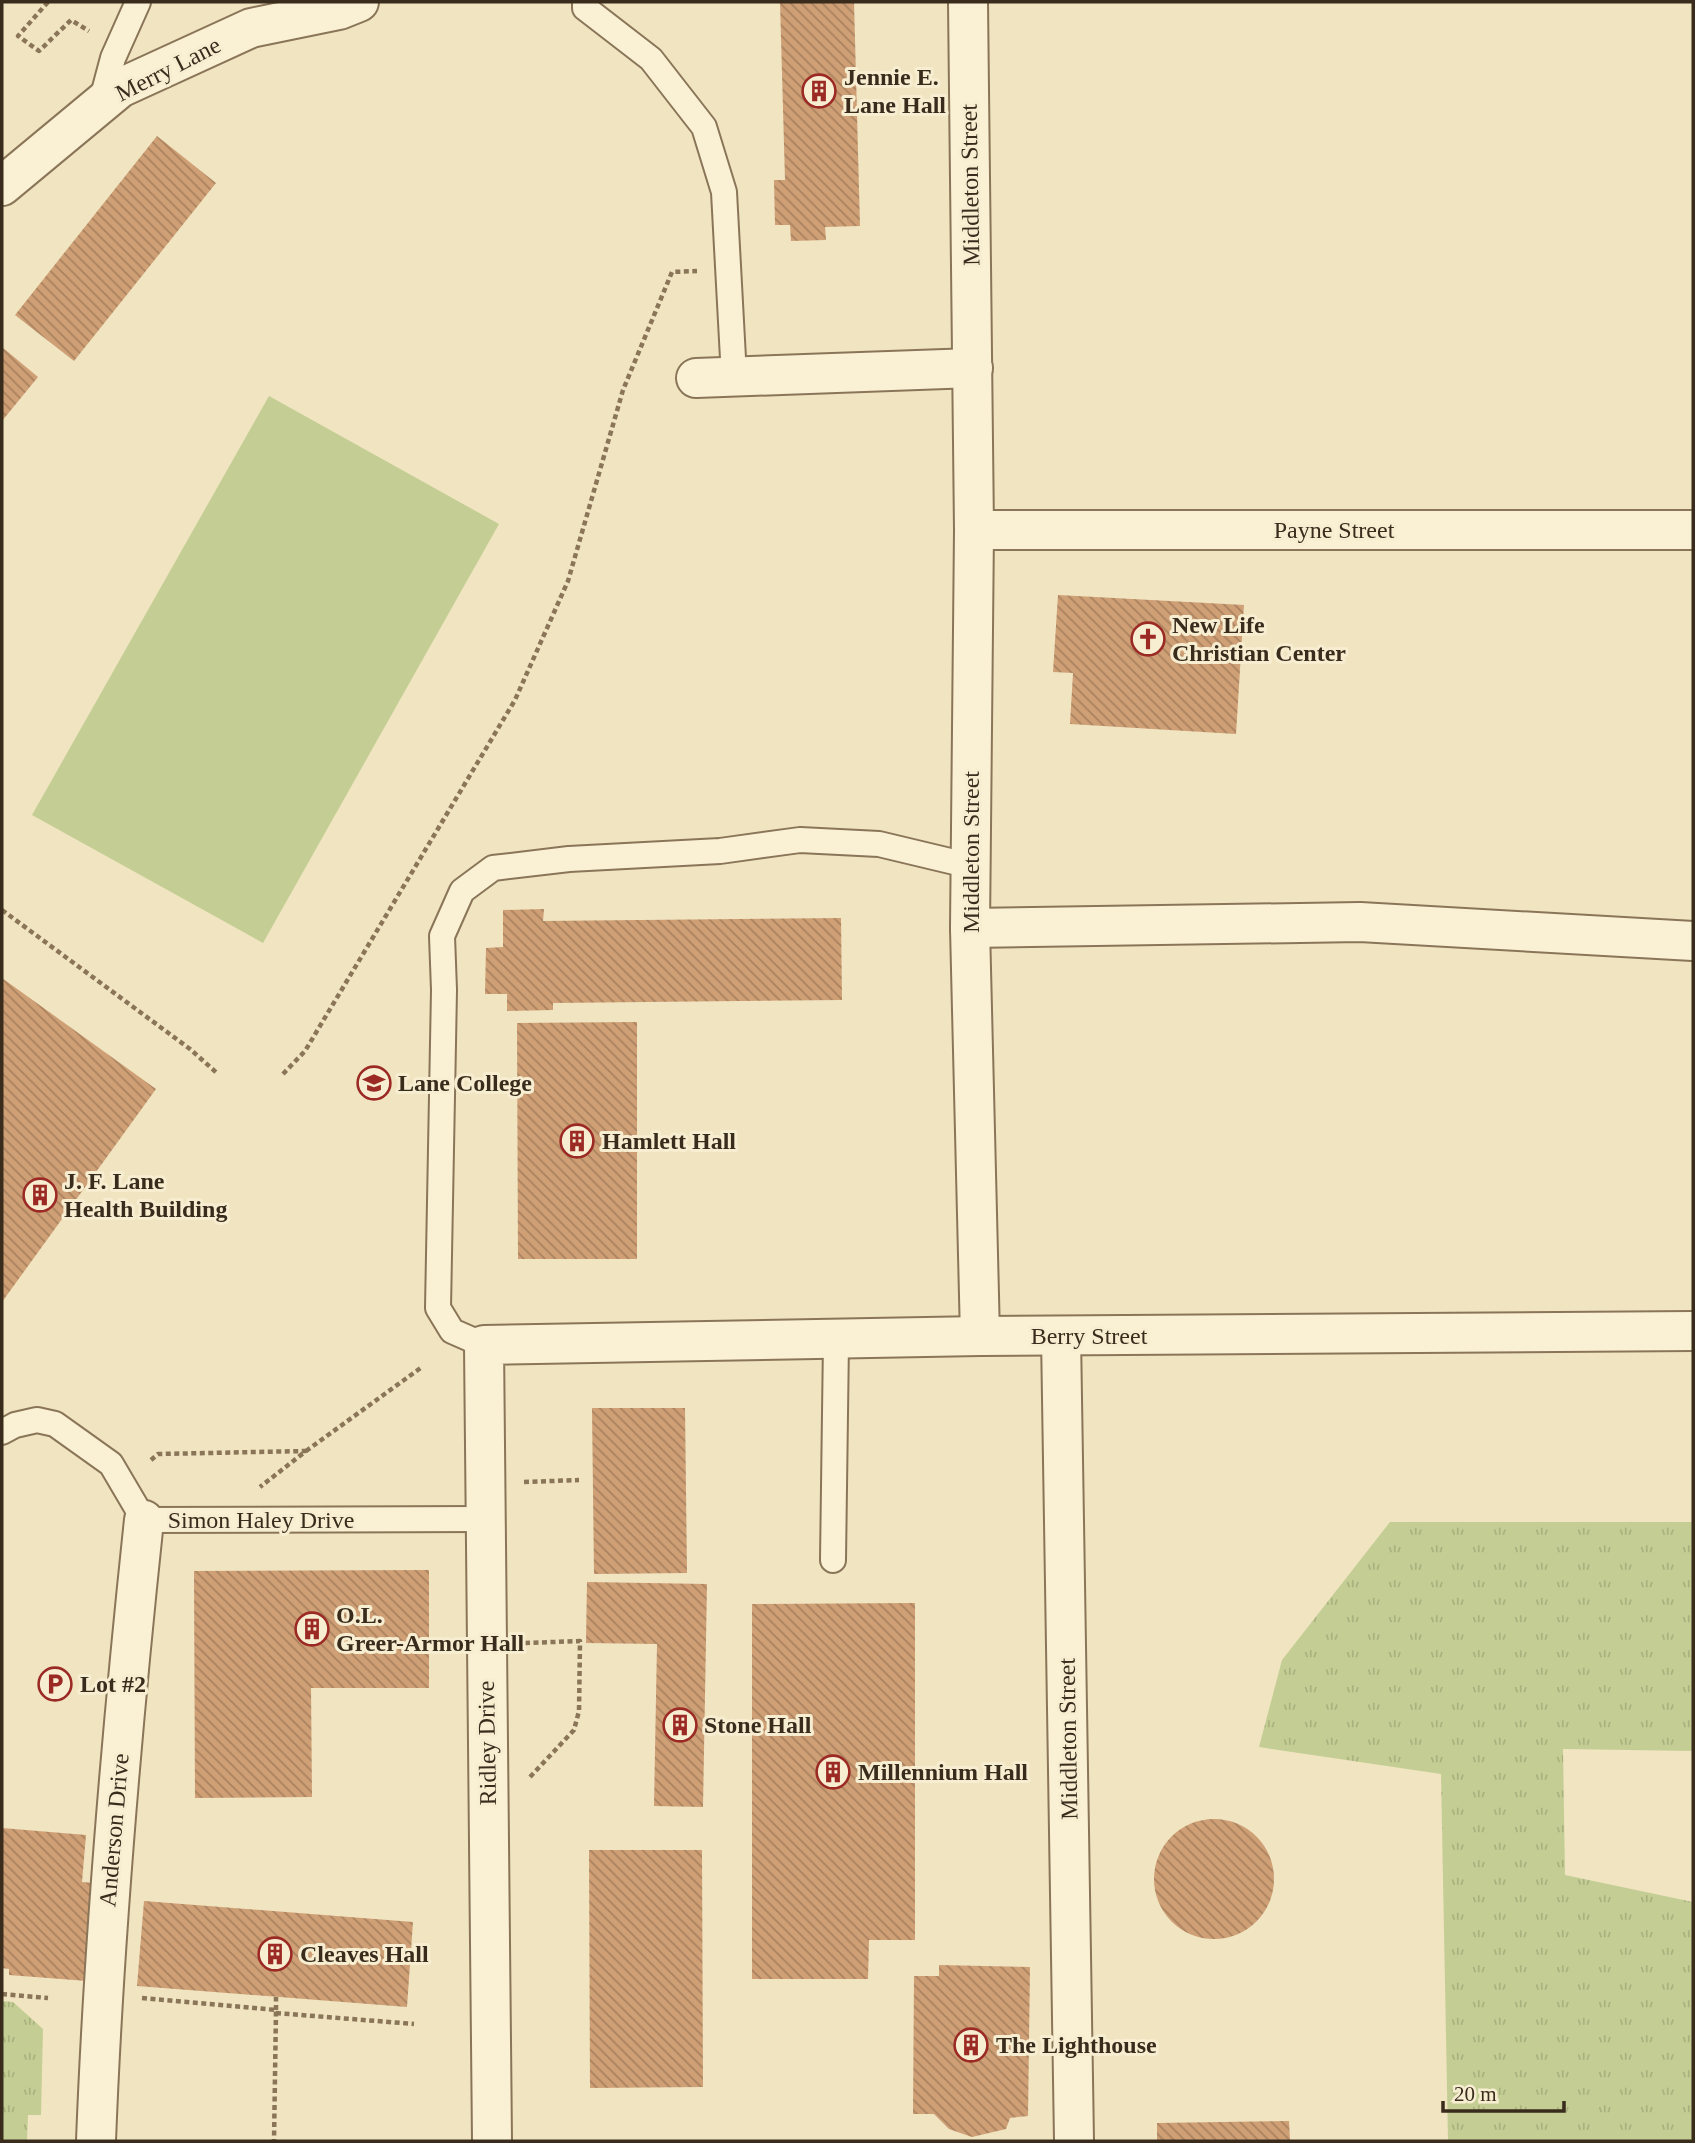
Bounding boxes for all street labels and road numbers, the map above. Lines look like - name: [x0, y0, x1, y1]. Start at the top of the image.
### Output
- street label: Merry Lane: [111, 32, 225, 106]
- street label: Middleton Street: [956, 103, 984, 266]
- street label: Payne Street: [1274, 517, 1395, 543]
- street label: Middleton Street: [958, 771, 984, 933]
- street label: Berry Street: [1031, 1323, 1148, 1349]
- street label: Simon Haley Drive: [168, 1507, 354, 1533]
- street label: Middleton Street: [1054, 1657, 1082, 1820]
- street label: Ridley Drive: [473, 1680, 501, 1806]
- street label: Anderson Drive: [94, 1752, 134, 1908]

